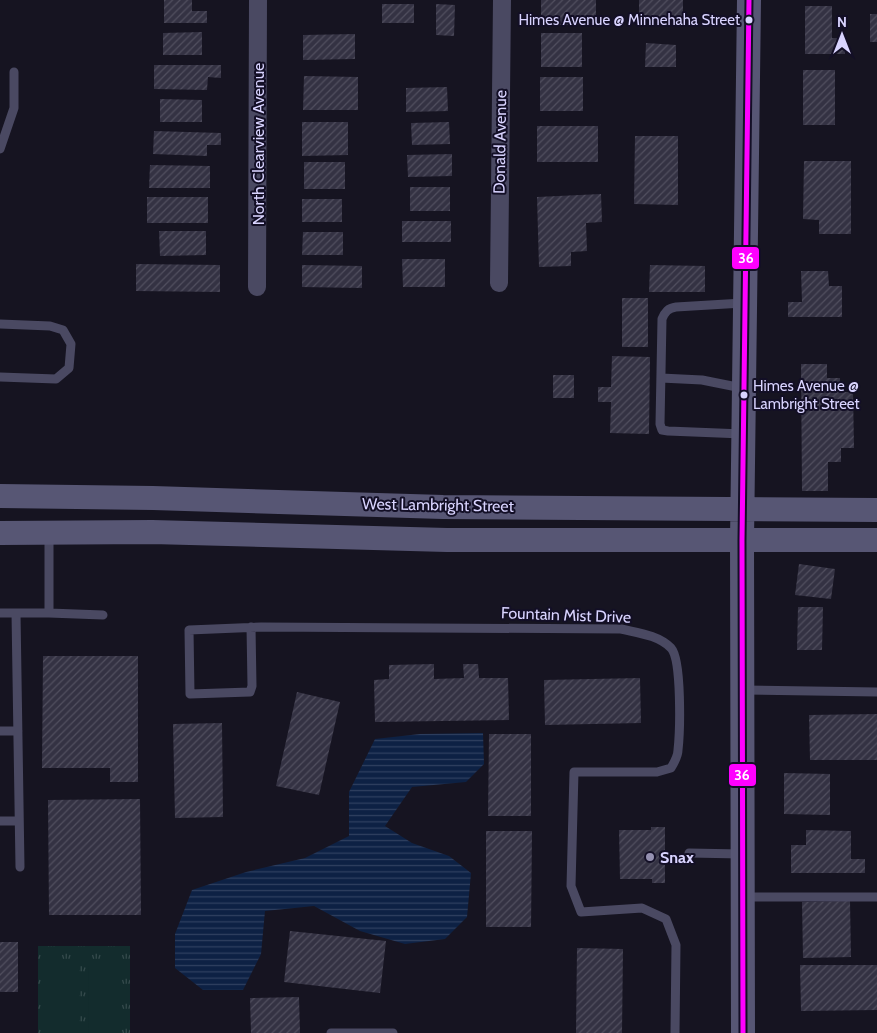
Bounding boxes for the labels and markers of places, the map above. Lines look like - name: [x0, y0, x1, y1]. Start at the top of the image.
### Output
- place label: Himes Avenue @ Minnehaha Street: [518, 11, 740, 29]
- marker: Himes Avenue @ Minnehaha Street: [744, 15, 754, 25]
- place label: Himes Avenue @ Lambright Street: [753, 377, 860, 413]
- marker: Himes Avenue @ Lambright Street: [739, 390, 749, 400]
- place label: Snax: [660, 848, 694, 867]
- marker: Snax: [644, 851, 656, 863]

